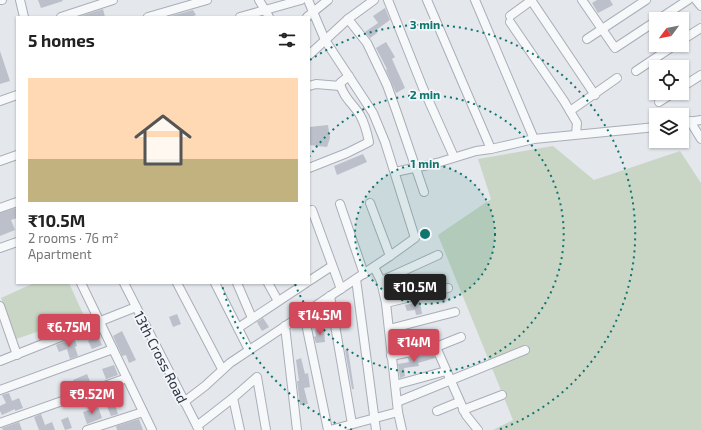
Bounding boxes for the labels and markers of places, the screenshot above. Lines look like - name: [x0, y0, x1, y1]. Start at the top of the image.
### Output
- centre of rings: [418, 227, 432, 241]
- pin: ₹10.5M: [382, 274, 448, 308]
- pin: ₹14.5M: [287, 302, 353, 336]
- pin: ₹6.75M: [36, 314, 102, 348]
- pin: ₹14M: [390, 329, 438, 363]
- pin: ₹9.52M: [59, 381, 125, 415]

